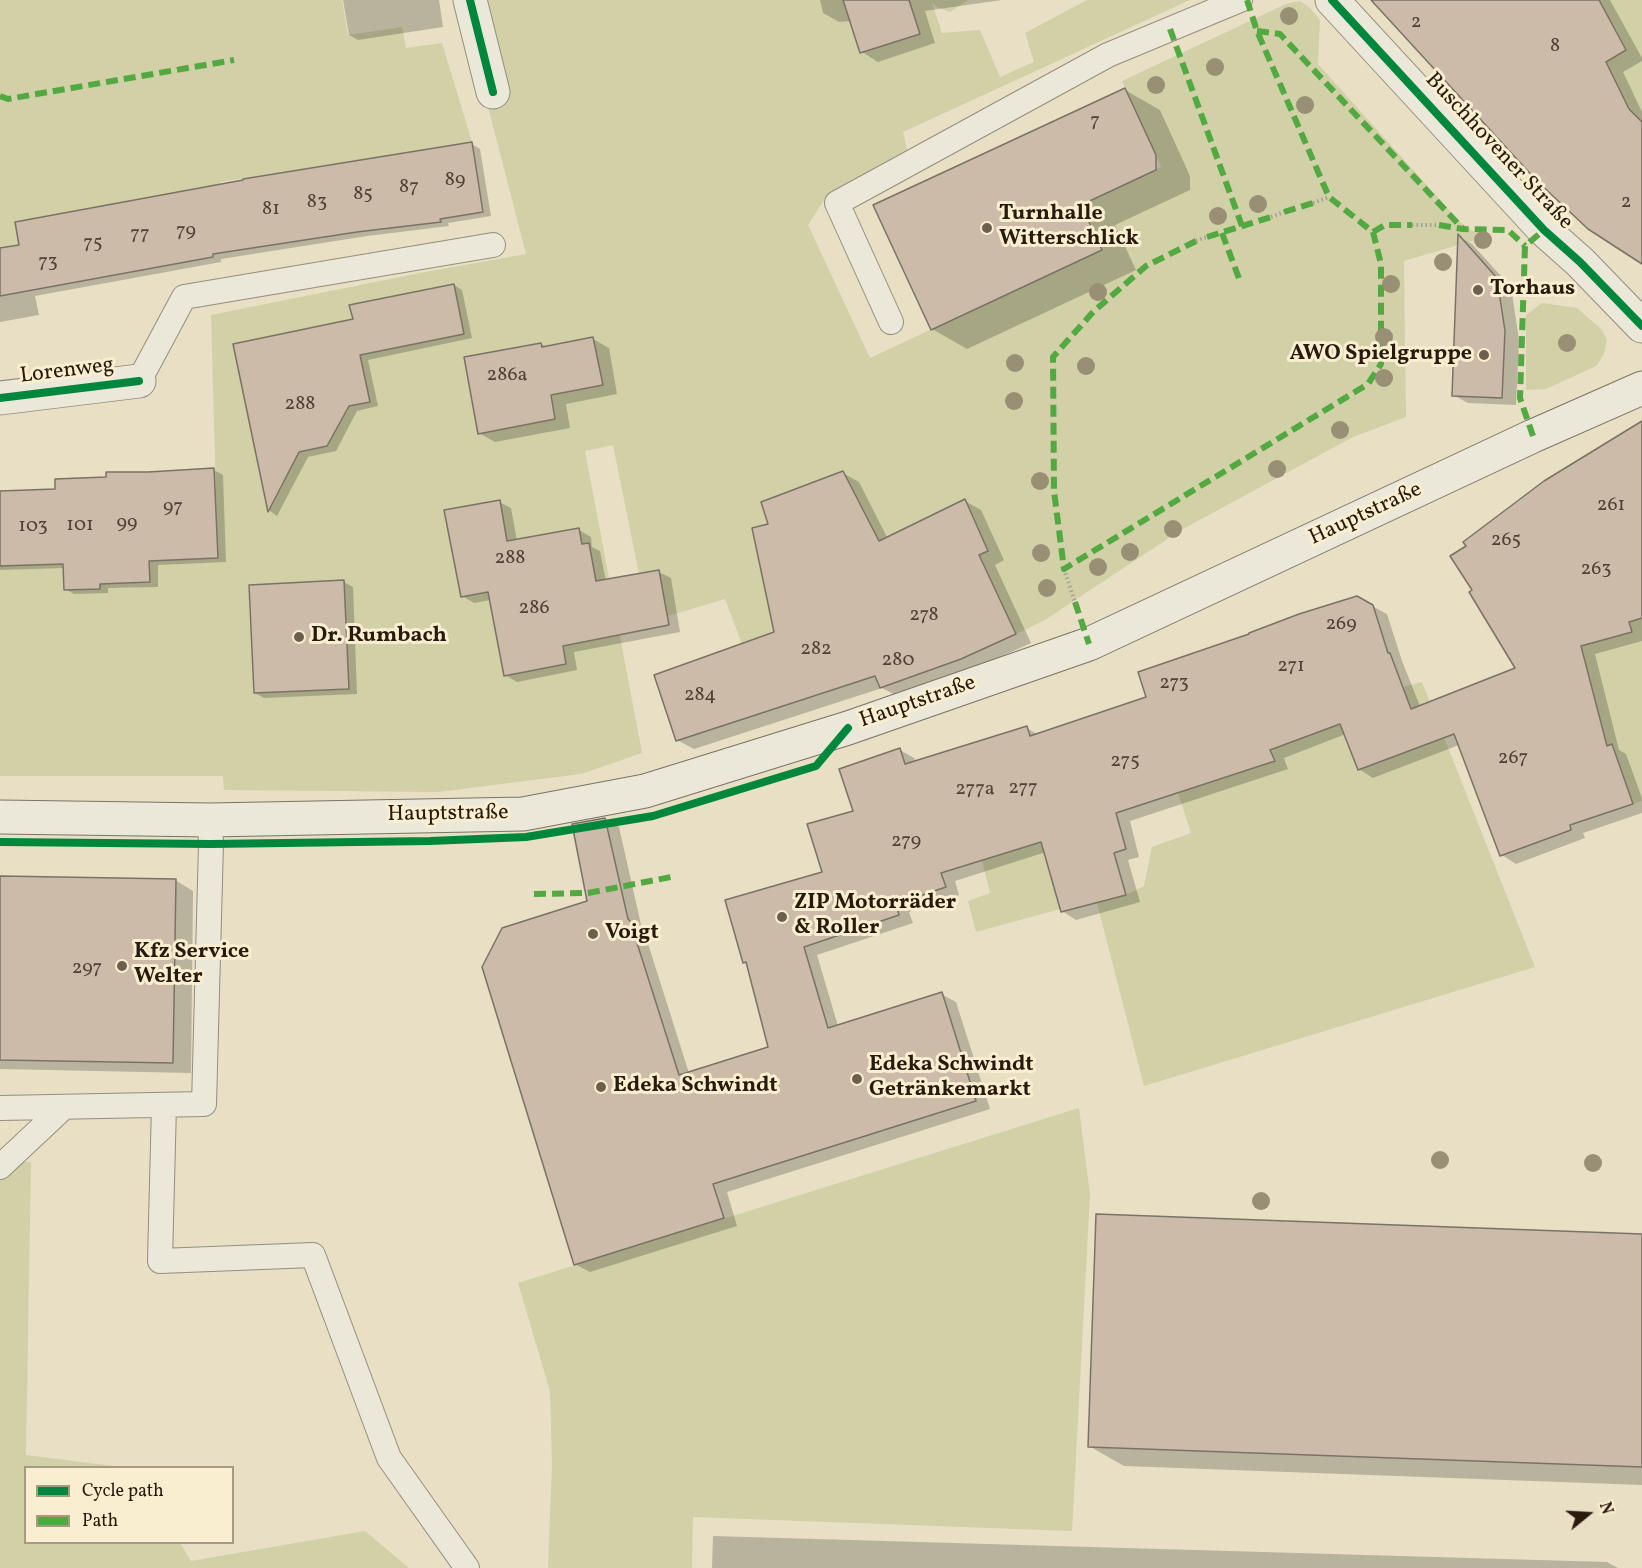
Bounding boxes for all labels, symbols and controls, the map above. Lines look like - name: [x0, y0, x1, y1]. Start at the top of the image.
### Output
- house number: 2: [1411, 11, 1421, 35]
- house number: 8: [1550, 35, 1560, 59]
- street label: Buschhovener Straße: [1418, 68, 1578, 236]
- house number: 7: [1090, 110, 1100, 134]
- house number: 89: [445, 169, 465, 193]
- house number: 87: [399, 176, 419, 200]
- house number: 85: [353, 183, 373, 207]
- house number: 83: [307, 191, 327, 215]
- house number: 2: [1621, 191, 1631, 215]
- house number: 81: [262, 198, 280, 222]
- place label: Turnhalle Witterschlick: [999, 202, 1139, 254]
- house number: 79: [176, 220, 196, 244]
- marker: Turnhalle Witterschlick: [980, 221, 994, 235]
- house number: 77: [130, 223, 150, 247]
- house number: 75: [83, 232, 103, 256]
- house number: 73: [38, 251, 58, 275]
- place label: Torhaus: [1490, 277, 1575, 303]
- marker: Torhaus: [1471, 283, 1485, 297]
- place label: AWO Spielgruppe: [1289, 342, 1472, 368]
- marker: AWO Spielgruppe: [1477, 348, 1491, 362]
- street label: Lorenweg: [19, 353, 115, 391]
- house number: 286a: [487, 364, 527, 388]
- house number: 288: [284, 393, 316, 417]
- street label: Hauptstraße: [1306, 477, 1426, 553]
- house number: 261: [1597, 494, 1625, 518]
- house number: 97: [163, 496, 183, 520]
- house number: 99: [117, 512, 137, 536]
- house number: 101: [66, 514, 94, 538]
- house number: 103: [18, 515, 48, 539]
- house number: 265: [1491, 529, 1521, 553]
- house number: 288: [494, 547, 526, 571]
- house number: 263: [1581, 558, 1611, 582]
- house number: 286: [518, 597, 550, 621]
- house number: 278: [909, 604, 939, 628]
- house number: 269: [1325, 613, 1357, 637]
- place label: Dr. Rumbach: [311, 624, 447, 650]
- marker: Dr. Rumbach: [292, 630, 306, 644]
- house number: 282: [800, 638, 832, 662]
- house number: 280: [882, 649, 914, 673]
- house number: 271: [1277, 655, 1305, 679]
- street label: Hauptstraße: [856, 671, 980, 735]
- house number: 273: [1159, 672, 1189, 696]
- house number: 284: [684, 684, 716, 708]
- house number: 267: [1498, 747, 1528, 771]
- house number: 275: [1110, 750, 1140, 774]
- house number: 277: [1008, 777, 1038, 801]
- house number: 277a: [955, 778, 995, 802]
- street label: Hauptstraße: [387, 801, 509, 829]
- house number: 279: [891, 830, 921, 854]
- place label: ZIP Motorräder & Roller: [794, 891, 956, 942]
- marker: ZIP Motorräder & Roller: [775, 910, 789, 924]
- place label: Voigt: [605, 921, 659, 947]
- marker: Voigt: [586, 927, 600, 941]
- place label: Kfz Service Welter: [134, 940, 249, 992]
- house number: 297: [72, 957, 102, 981]
- marker: Kfz Service Welter: [115, 959, 129, 973]
- place label: Edeka Schwindt Getränkemarkt: [869, 1053, 1034, 1104]
- marker: Edeka Schwindt Getränkemarkt: [850, 1072, 864, 1086]
- place label: Edeka Schwindt: [613, 1074, 778, 1100]
- marker: Edeka Schwindt: [594, 1080, 608, 1094]
- legend: [24, 1466, 234, 1544]
- text: Cycle path: [82, 1479, 164, 1504]
- north arrow: [1558, 1484, 1618, 1544]
- text: N: [1593, 1500, 1617, 1517]
- text: Path: [82, 1509, 118, 1534]

